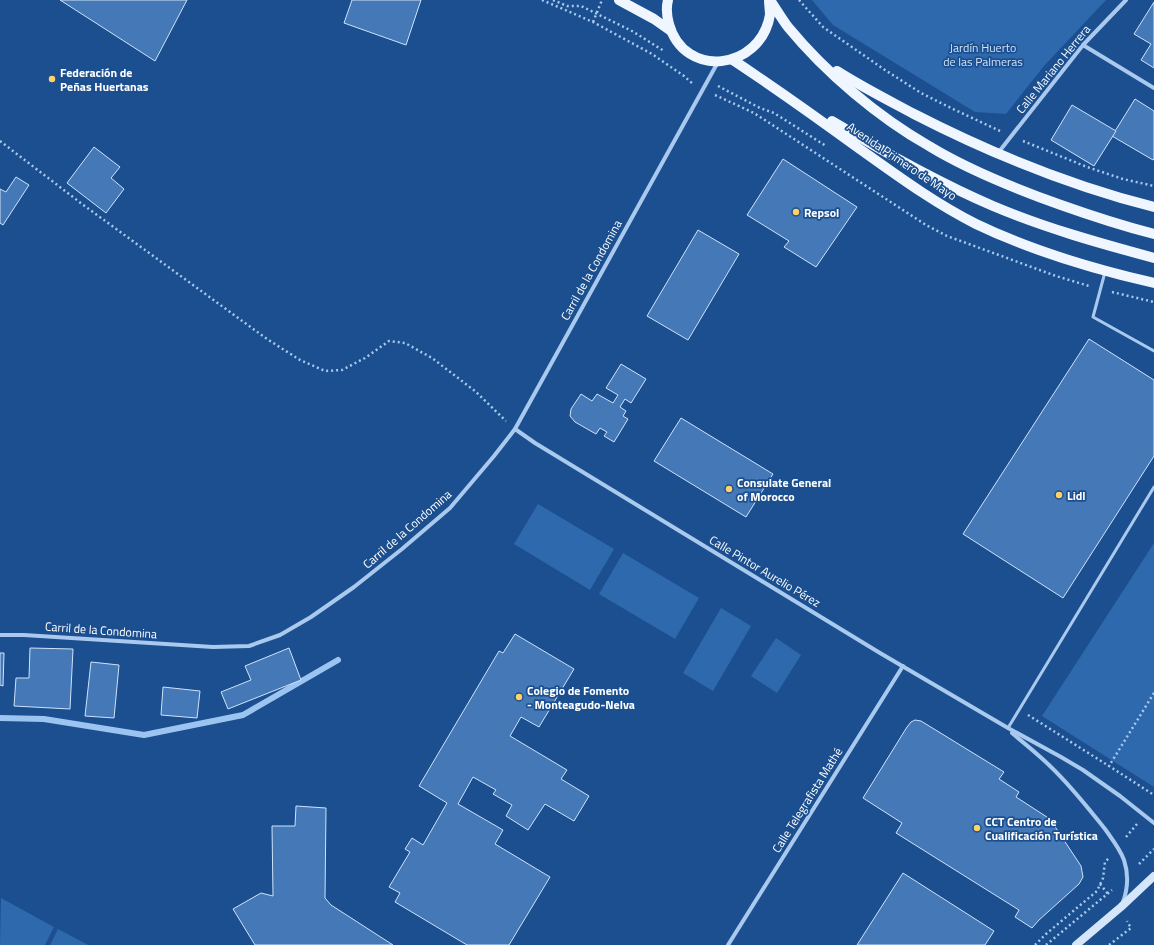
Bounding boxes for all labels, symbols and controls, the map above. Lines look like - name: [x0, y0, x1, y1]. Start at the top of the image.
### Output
- street label: Calle Mariano Herrera: [1011, 20, 1095, 118]
- park label: Jardín Huerto de las Palmeras: [943, 38, 1023, 71]
- place label: Federación de Peñas Huertanas: [60, 63, 149, 96]
- marker: Federación de Peñas Huertanas: [47, 74, 57, 84]
- street label: Avenida Primero de Mayo: [843, 117, 961, 205]
- place label: Repsol: [804, 203, 839, 222]
- marker: Repsol: [791, 207, 801, 217]
- street label: Carril de la Condomina: [555, 216, 627, 324]
- place label: Consulate General of Morocco: [737, 473, 831, 506]
- marker: Consulate General of Morocco: [724, 484, 734, 494]
- street label: Carril de la Condomina: [358, 485, 456, 573]
- place label: Lidl: [1067, 486, 1086, 505]
- marker: Lidl: [1054, 490, 1064, 500]
- street label: Calle Pintor Aurelio Pérez: [706, 530, 824, 612]
- street label: Carril de la Condomina: [44, 617, 158, 643]
- place label: Colegio de Fomento - Monteagudo-Nelva: [527, 681, 635, 714]
- marker: Colegio de Fomento - Monteagudo-Nelva: [514, 692, 524, 702]
- street label: Calle Telegrafista Mathé: [767, 744, 847, 856]
- place label: CCT Centro de Cualificación Turística: [985, 812, 1098, 845]
- marker: CCT Centro de Cualificación Turística: [972, 823, 982, 833]

